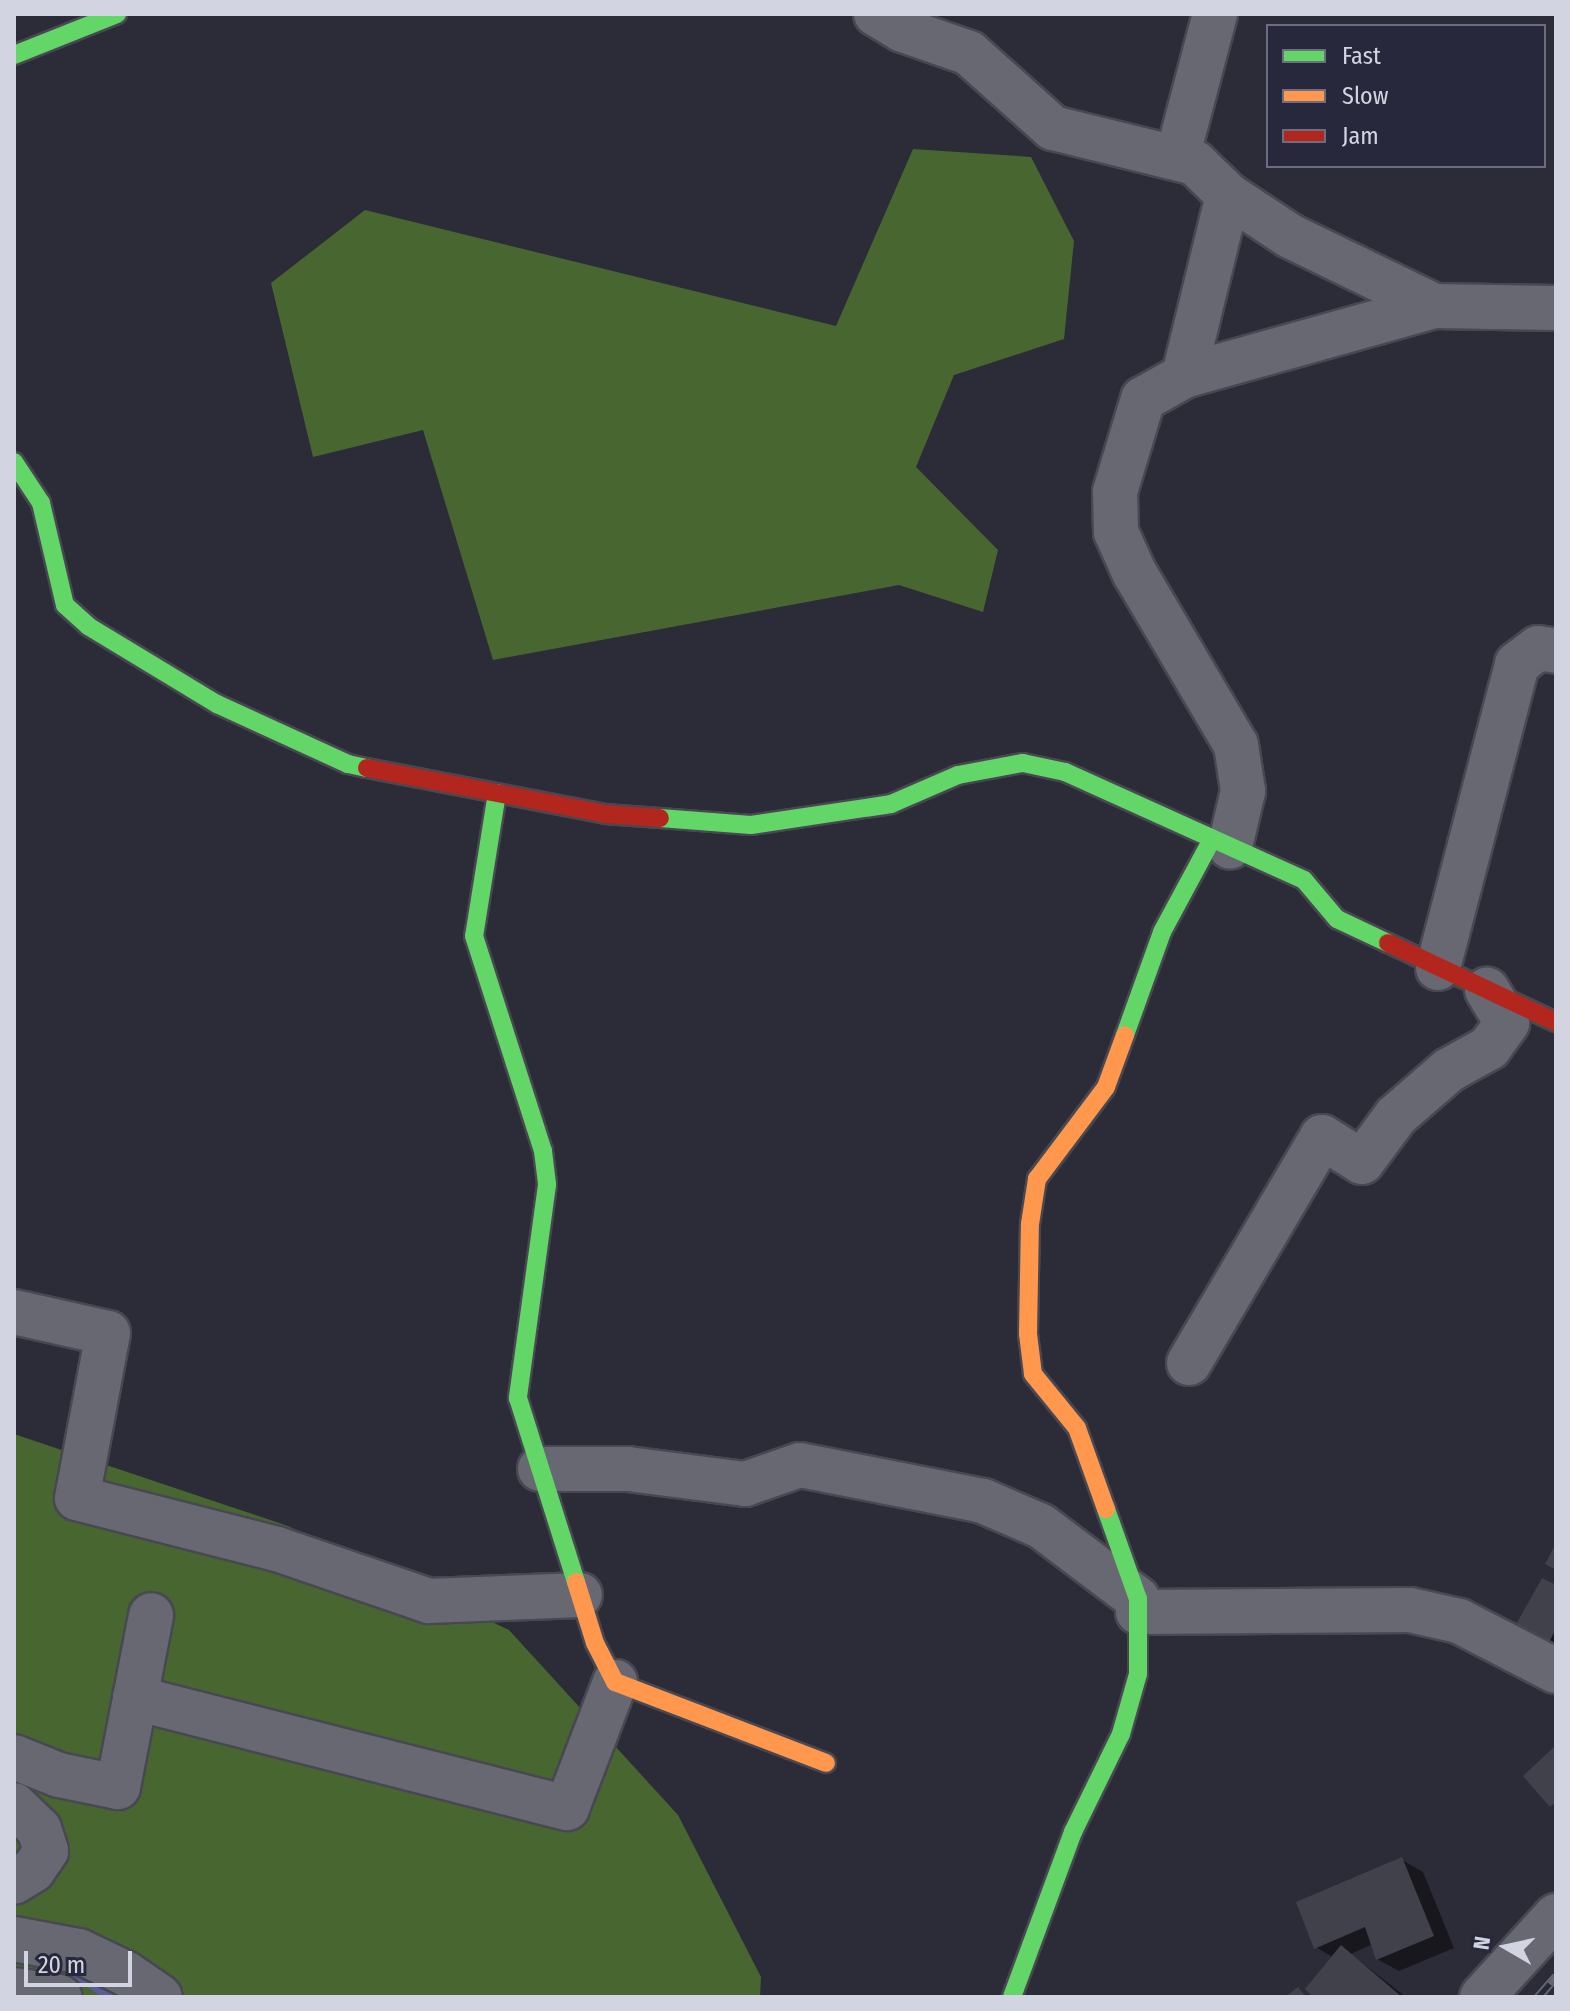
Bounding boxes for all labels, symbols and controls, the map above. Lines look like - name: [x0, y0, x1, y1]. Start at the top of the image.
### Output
- legend: [1266, 24, 1546, 168]
- text: Fast: [1342, 42, 1381, 70]
- text: Slow: [1342, 82, 1388, 110]
- text: Jam: [1342, 122, 1379, 150]
- north arrow: [1466, 1907, 1546, 1987]
- scale bar: [28, 1935, 136, 1985]
- text: N: [1467, 1935, 1496, 1952]
- text: 20 m: [38, 1951, 85, 1979]

